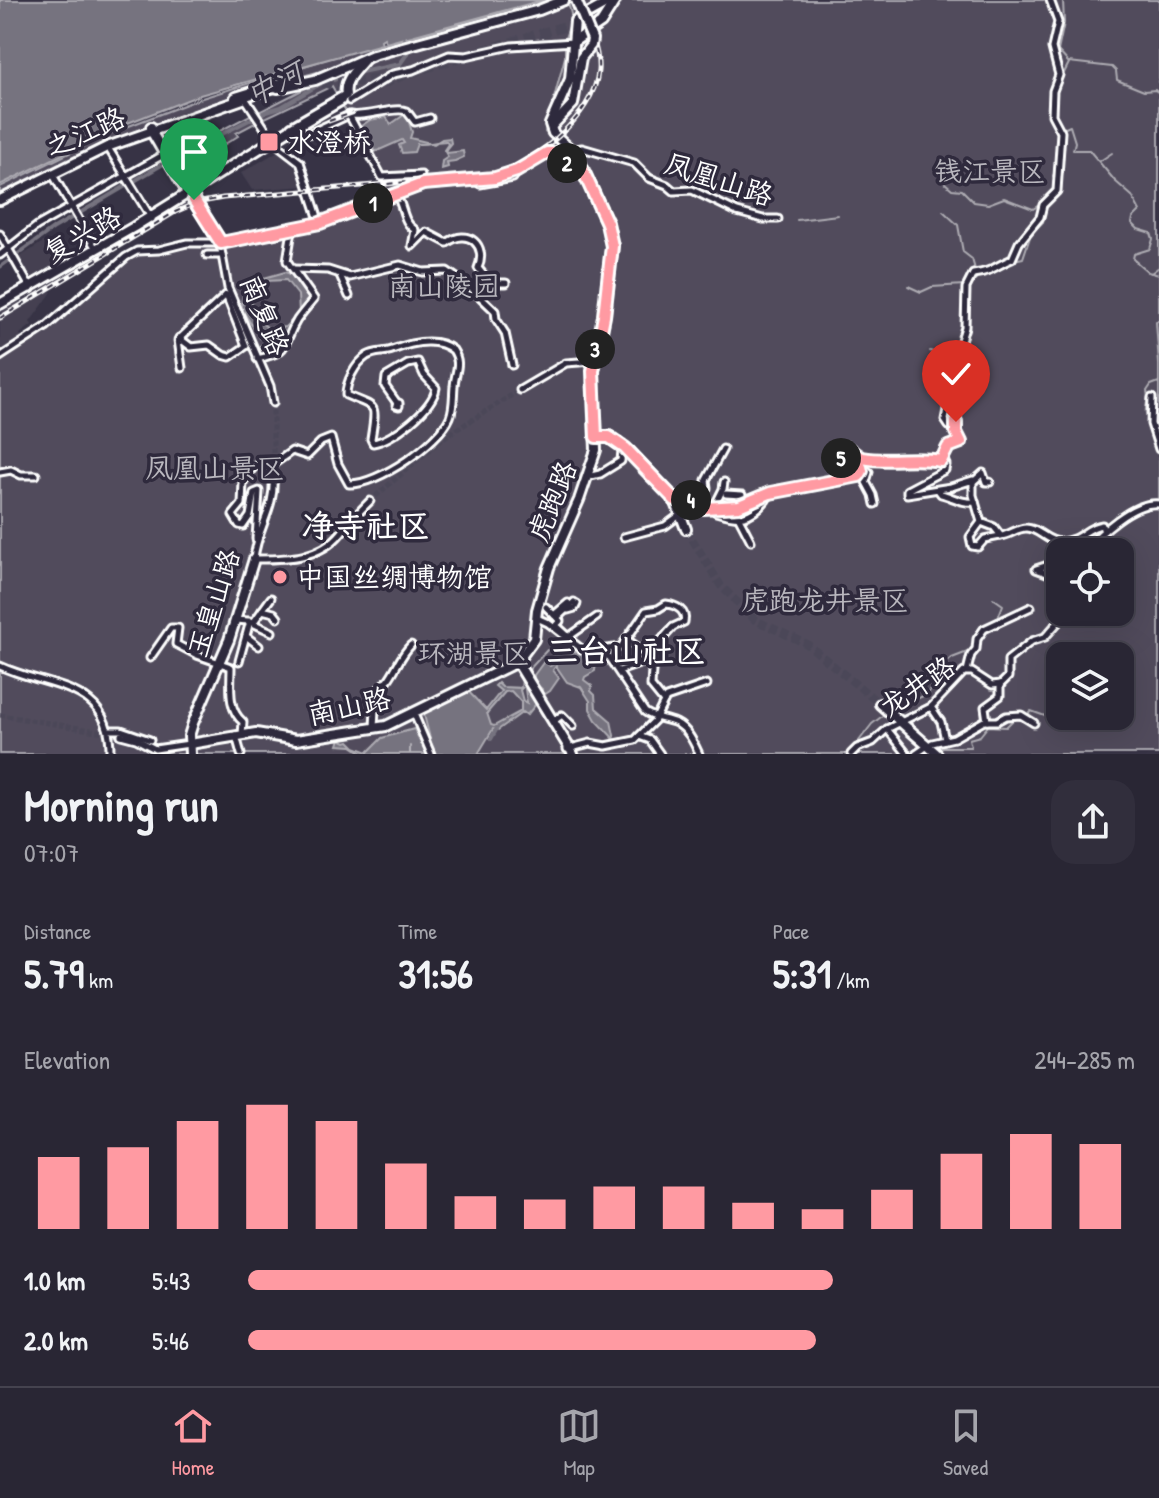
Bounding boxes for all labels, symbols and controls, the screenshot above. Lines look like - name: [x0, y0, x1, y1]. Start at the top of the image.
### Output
- water label: 中河: [238, 49, 314, 114]
- street label: 之江路: [39, 98, 131, 166]
- pin: [160, 118, 228, 200]
- place label: 水澄桥: [287, 123, 371, 161]
- icon: arrive: [172, 130, 216, 174]
- marker: 水澄桥: [258, 131, 280, 153]
- pin: 2: [547, 143, 587, 183]
- street label: 凤凰山路: [660, 144, 778, 214]
- text: 2: [562, 148, 572, 178]
- park label: 钱江景区: [934, 152, 1046, 190]
- pin: 1: [353, 183, 393, 223]
- text: 1: [369, 188, 377, 218]
- street label: 复兴路: [36, 197, 128, 271]
- park label: 南山陵园: [388, 267, 500, 305]
- street label: 南复路: [232, 269, 298, 361]
- pin: 3: [575, 329, 615, 369]
- text: 3: [590, 334, 600, 364]
- pin: [922, 340, 990, 422]
- icon: check: [934, 352, 978, 396]
- pin: 5: [821, 438, 861, 478]
- text: 5: [836, 443, 846, 473]
- park label: 凤凰山景区: [145, 449, 285, 487]
- street label: 虎跑路: [519, 455, 585, 547]
- pin: 4: [671, 480, 711, 520]
- text: 4: [687, 485, 695, 515]
- district label: 净寺社区: [302, 504, 430, 547]
- map controls: [1046, 538, 1134, 730]
- button: locate: [1046, 538, 1134, 626]
- street label: 玉皇山路: [178, 544, 248, 662]
- place label: 中国丝绸博物馆: [296, 558, 492, 596]
- marker: 中国丝绸博物馆: [271, 568, 289, 586]
- park label: 虎跑龙井景区: [741, 581, 909, 619]
- district label: 三台山社区: [546, 629, 706, 672]
- park label: 环湖景区: [418, 634, 530, 672]
- button: layers: [1046, 642, 1134, 730]
- street label: 龙井路: [872, 647, 962, 725]
- street label: 南山路: [304, 679, 394, 733]
- text: Morning run: [24, 775, 219, 835]
- button: share: [1051, 780, 1135, 864]
- text: 07:07: [24, 835, 79, 870]
- text: Distance: [24, 916, 91, 946]
- text: Time: [398, 916, 437, 946]
- text: Pace: [773, 916, 809, 946]
- text: 5.79: [24, 946, 84, 1000]
- text: 31:56: [398, 946, 473, 1000]
- text: 5:31: [773, 946, 831, 1000]
- text: km: [84, 965, 113, 995]
- text: /km: [831, 965, 870, 995]
- text: Elevation: [24, 1042, 110, 1077]
- text: 244–285 m: [1034, 1042, 1135, 1077]
- text: 1.0 km: [24, 1263, 85, 1298]
- text: 5:43: [152, 1263, 190, 1298]
- text: 2.0 km: [24, 1323, 88, 1358]
- text: 5:46: [152, 1323, 189, 1358]
- tab: Home: [171, 1404, 215, 1482]
- tab: Map: [557, 1404, 601, 1482]
- tab: Saved: [943, 1404, 988, 1482]

